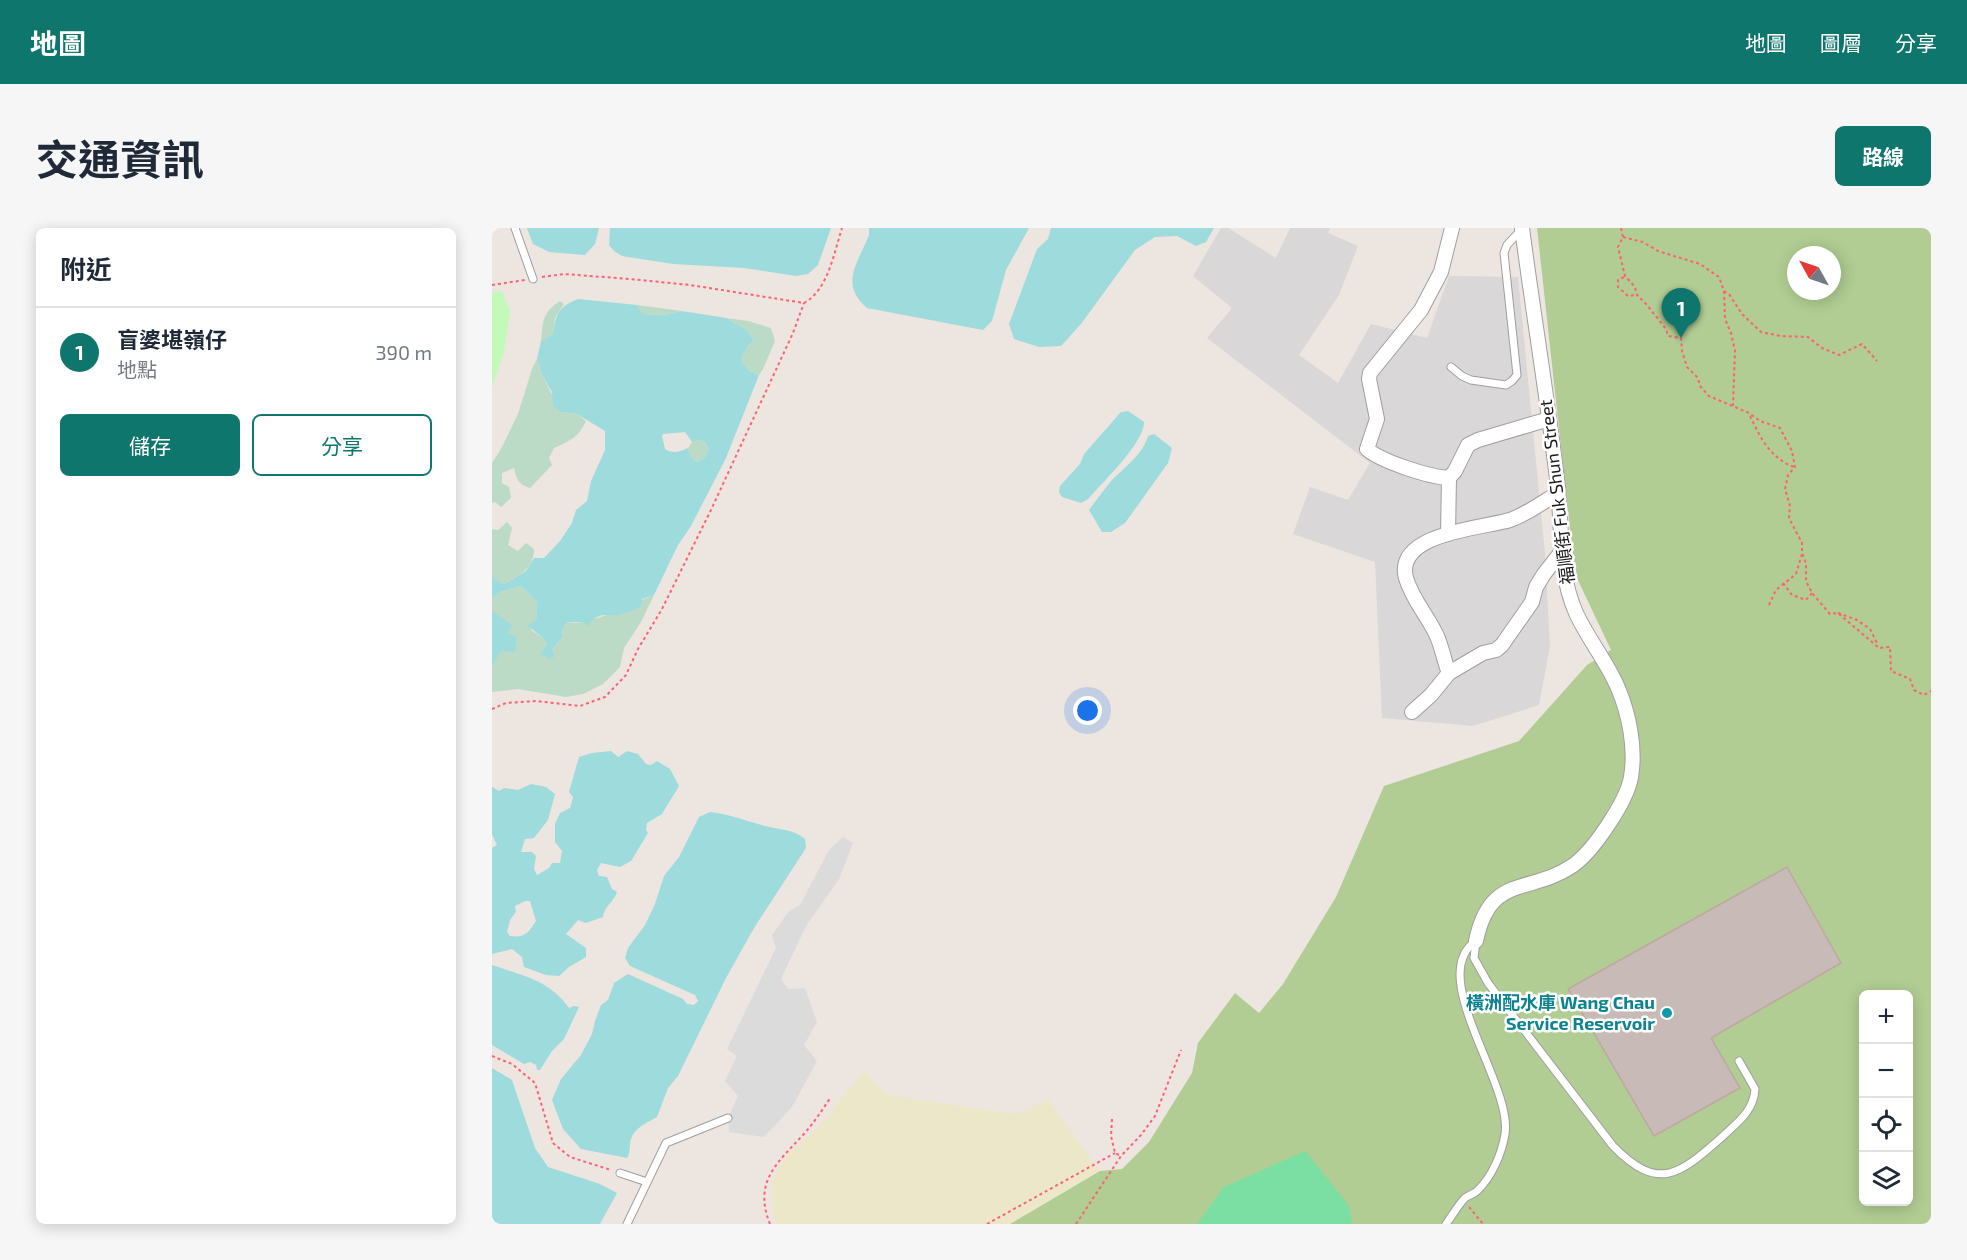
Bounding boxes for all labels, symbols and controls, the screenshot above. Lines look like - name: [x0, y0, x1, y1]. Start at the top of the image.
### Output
- text: 地圖: [30, 26, 86, 60]
- text: 地圖: [1745, 30, 1787, 55]
- text: 圖層: [1820, 30, 1862, 55]
- text: 分享: [1895, 30, 1937, 55]
- button: 路線: [1835, 126, 1931, 186]
- text: 交通資訊: [36, 133, 204, 183]
- north arrow: [1787, 246, 1841, 300]
- text: 附近: [60, 253, 112, 284]
- pin: 1: [1662, 288, 1700, 338]
- text: 盲婆堪嶺仔: [117, 326, 227, 352]
- text: 1: [75, 340, 84, 364]
- text: 390 m: [375, 340, 432, 364]
- text: 地點: [117, 357, 157, 381]
- street label: 福順街 Fuk Shun Street: [1534, 398, 1578, 586]
- button: 儲存: [60, 414, 240, 476]
- button: 分享: [252, 414, 432, 476]
- your location: [1073, 696, 1102, 725]
- map controls: [1859, 990, 1913, 1206]
- button: +: [1859, 990, 1913, 1044]
- place label: 橫洲配水庫 Wang Chau Service Reservoir: [1466, 991, 1655, 1034]
- marker: 橫洲配水庫 Wang Chau Service Reservoir: [1660, 1006, 1674, 1020]
- button: −: [1859, 1044, 1913, 1098]
- button: locate: [1859, 1098, 1913, 1152]
- button: layers: [1859, 1152, 1913, 1206]

